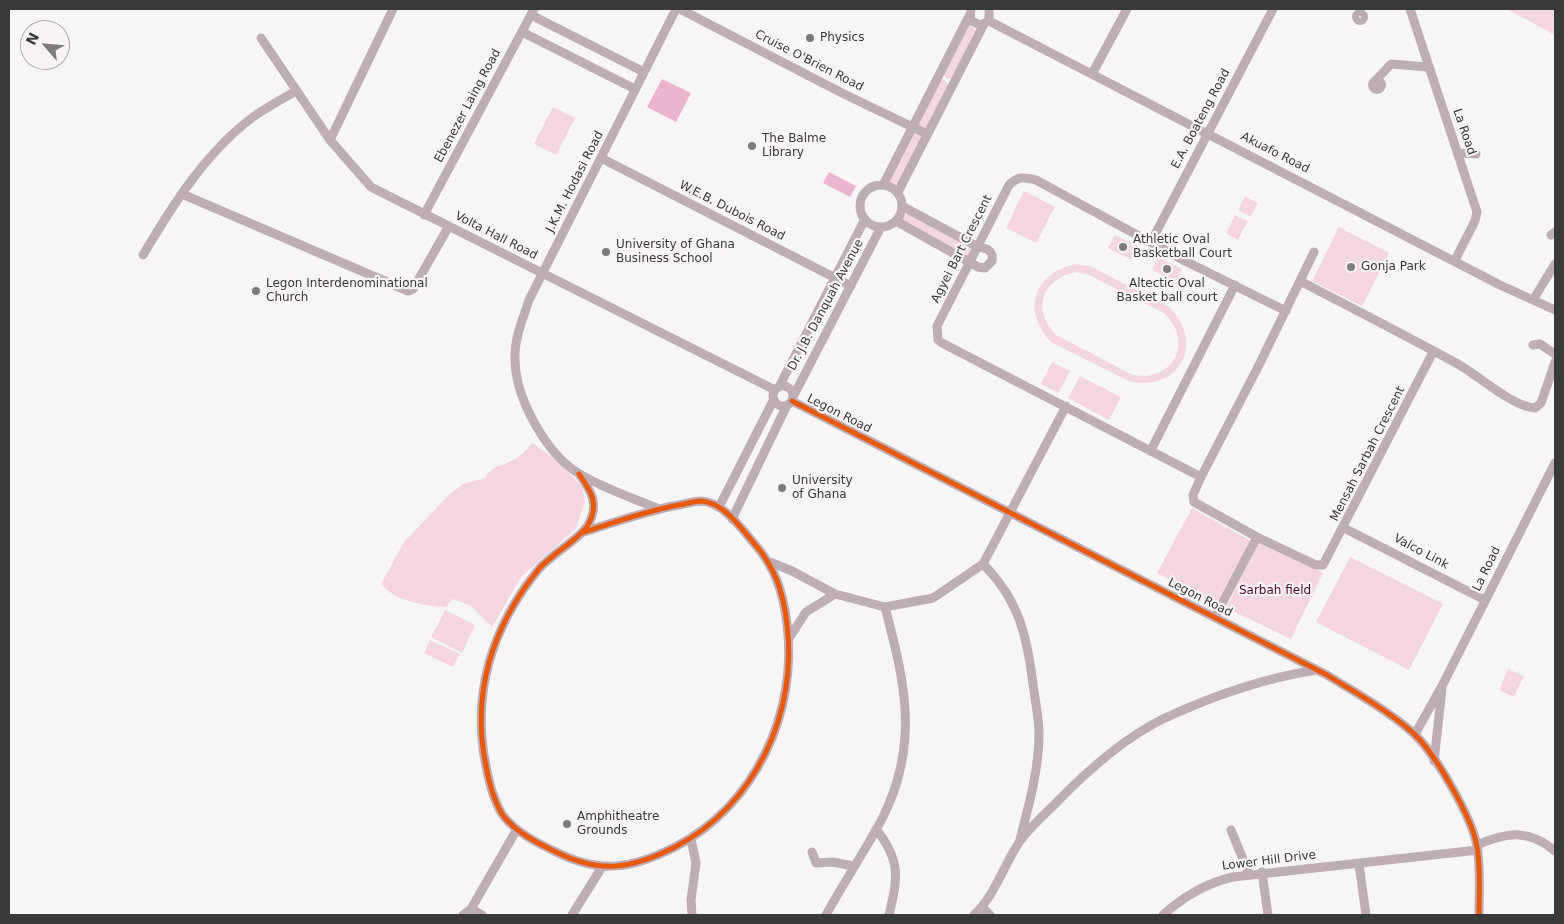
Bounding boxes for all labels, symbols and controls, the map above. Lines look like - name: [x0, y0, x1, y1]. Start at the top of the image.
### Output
- north arrow: [20, 20, 70, 70]
- street label: Cruise O'Brien Road: [752, 27, 866, 95]
- text: N: [23, 30, 42, 47]
- place label: Physics: [820, 31, 864, 45]
- marker: Physics: [804, 32, 816, 44]
- street label: Ebenezer Laing Road: [432, 47, 504, 165]
- street label: E.A. Boateng Road: [1169, 67, 1233, 171]
- street label: La Road: [1449, 107, 1479, 157]
- street label: J.K.M. Hodasi Road: [543, 129, 607, 235]
- street label: Akuafo Road: [1238, 130, 1312, 176]
- place label: The Balme Library: [762, 132, 826, 160]
- marker: The Balme Library: [746, 140, 758, 152]
- street label: W.E.B. Dubois Road: [677, 178, 787, 244]
- street label: Agyei Bart Crescent: [928, 193, 996, 305]
- street label: Volta Hall Road: [452, 209, 540, 263]
- place label: Athletic Oval Basketball Court: [1133, 233, 1232, 261]
- street label: Dr. J.B. Danquah Avenue: [785, 237, 867, 373]
- place label: University of Ghana Business School: [616, 238, 735, 266]
- marker: Athletic Oval Basketball Court: [1117, 241, 1129, 253]
- marker: University of Ghana Business School: [600, 246, 612, 258]
- place label: Gonja Park: [1361, 260, 1426, 274]
- marker: Gonja Park: [1345, 261, 1357, 273]
- marker: Altectic Oval Basket ball court: [1161, 263, 1173, 275]
- place label: Legon Interdenominational Church: [266, 277, 428, 305]
- place label: Altectic Oval Basket ball court: [1117, 277, 1217, 305]
- marker: Legon Interdenominational Church: [250, 285, 262, 297]
- street label: Mensah Sarbah Crescent: [1328, 384, 1408, 524]
- street label: Legon Road: [804, 392, 874, 436]
- place label: University of Ghana: [792, 474, 853, 502]
- marker: University of Ghana: [776, 482, 788, 494]
- street label: Valco Link: [1391, 531, 1451, 573]
- street label: La Road: [1470, 544, 1504, 594]
- street label: Legon Road: [1165, 576, 1235, 620]
- park label: Sarbah field: [1239, 584, 1311, 598]
- place label: Amphitheatre Grounds: [577, 810, 659, 838]
- marker: Amphitheatre Grounds: [561, 818, 573, 830]
- street label: Lower Hill Drive: [1221, 848, 1317, 874]

